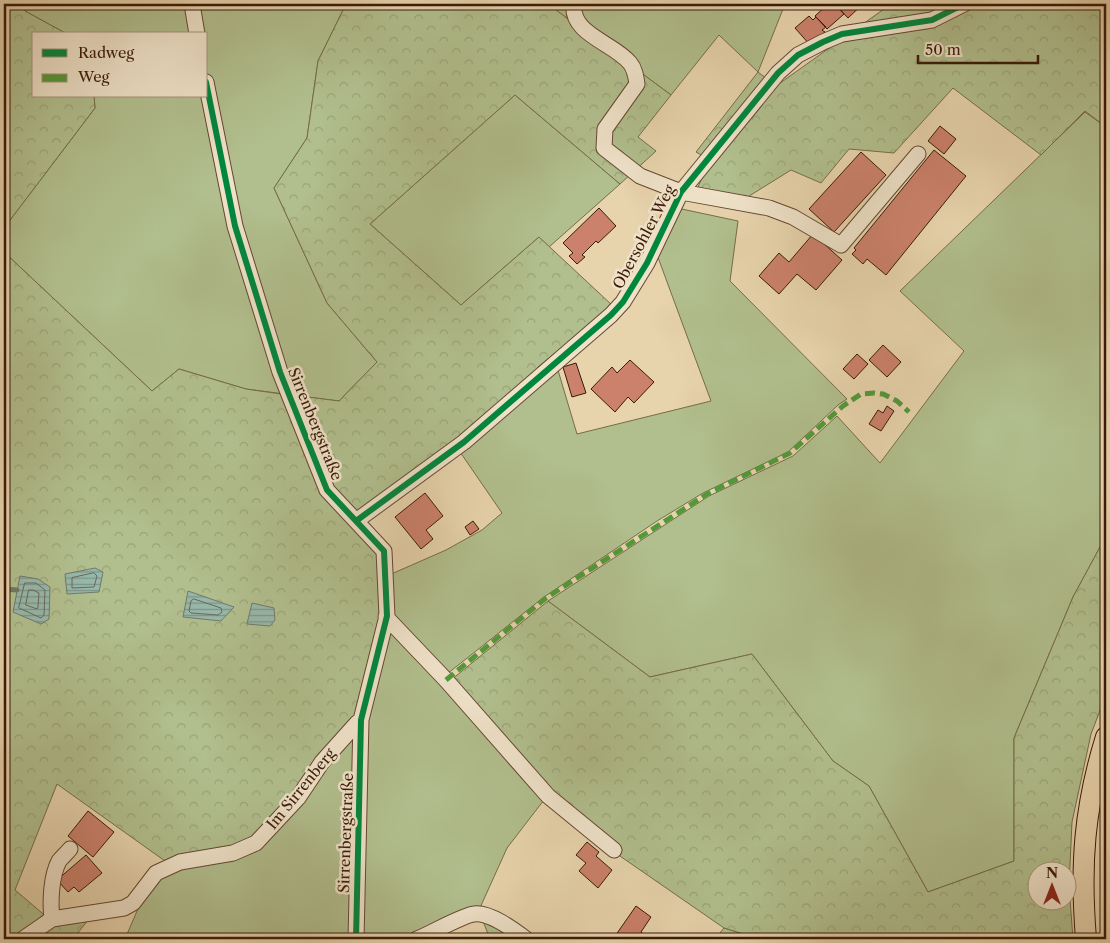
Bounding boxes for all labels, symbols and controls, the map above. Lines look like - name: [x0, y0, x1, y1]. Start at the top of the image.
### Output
- legend: [32, 32, 208, 98]
- scale bar: [918, 32, 1038, 64]
- text: 50 m: [925, 40, 961, 59]
- text: Radweg: [78, 43, 134, 62]
- text: Weg: [77, 67, 110, 86]
- street label: Obersohler Weg: [608, 181, 679, 292]
- street label: Sirrenbergstraße: [284, 365, 347, 483]
- street label: Im Sirrenberg: [262, 744, 339, 833]
- street label: Sirrenbergstraße: [334, 773, 357, 893]
- north arrow: [1028, 860, 1078, 910]
- text: N: [1046, 864, 1058, 882]

